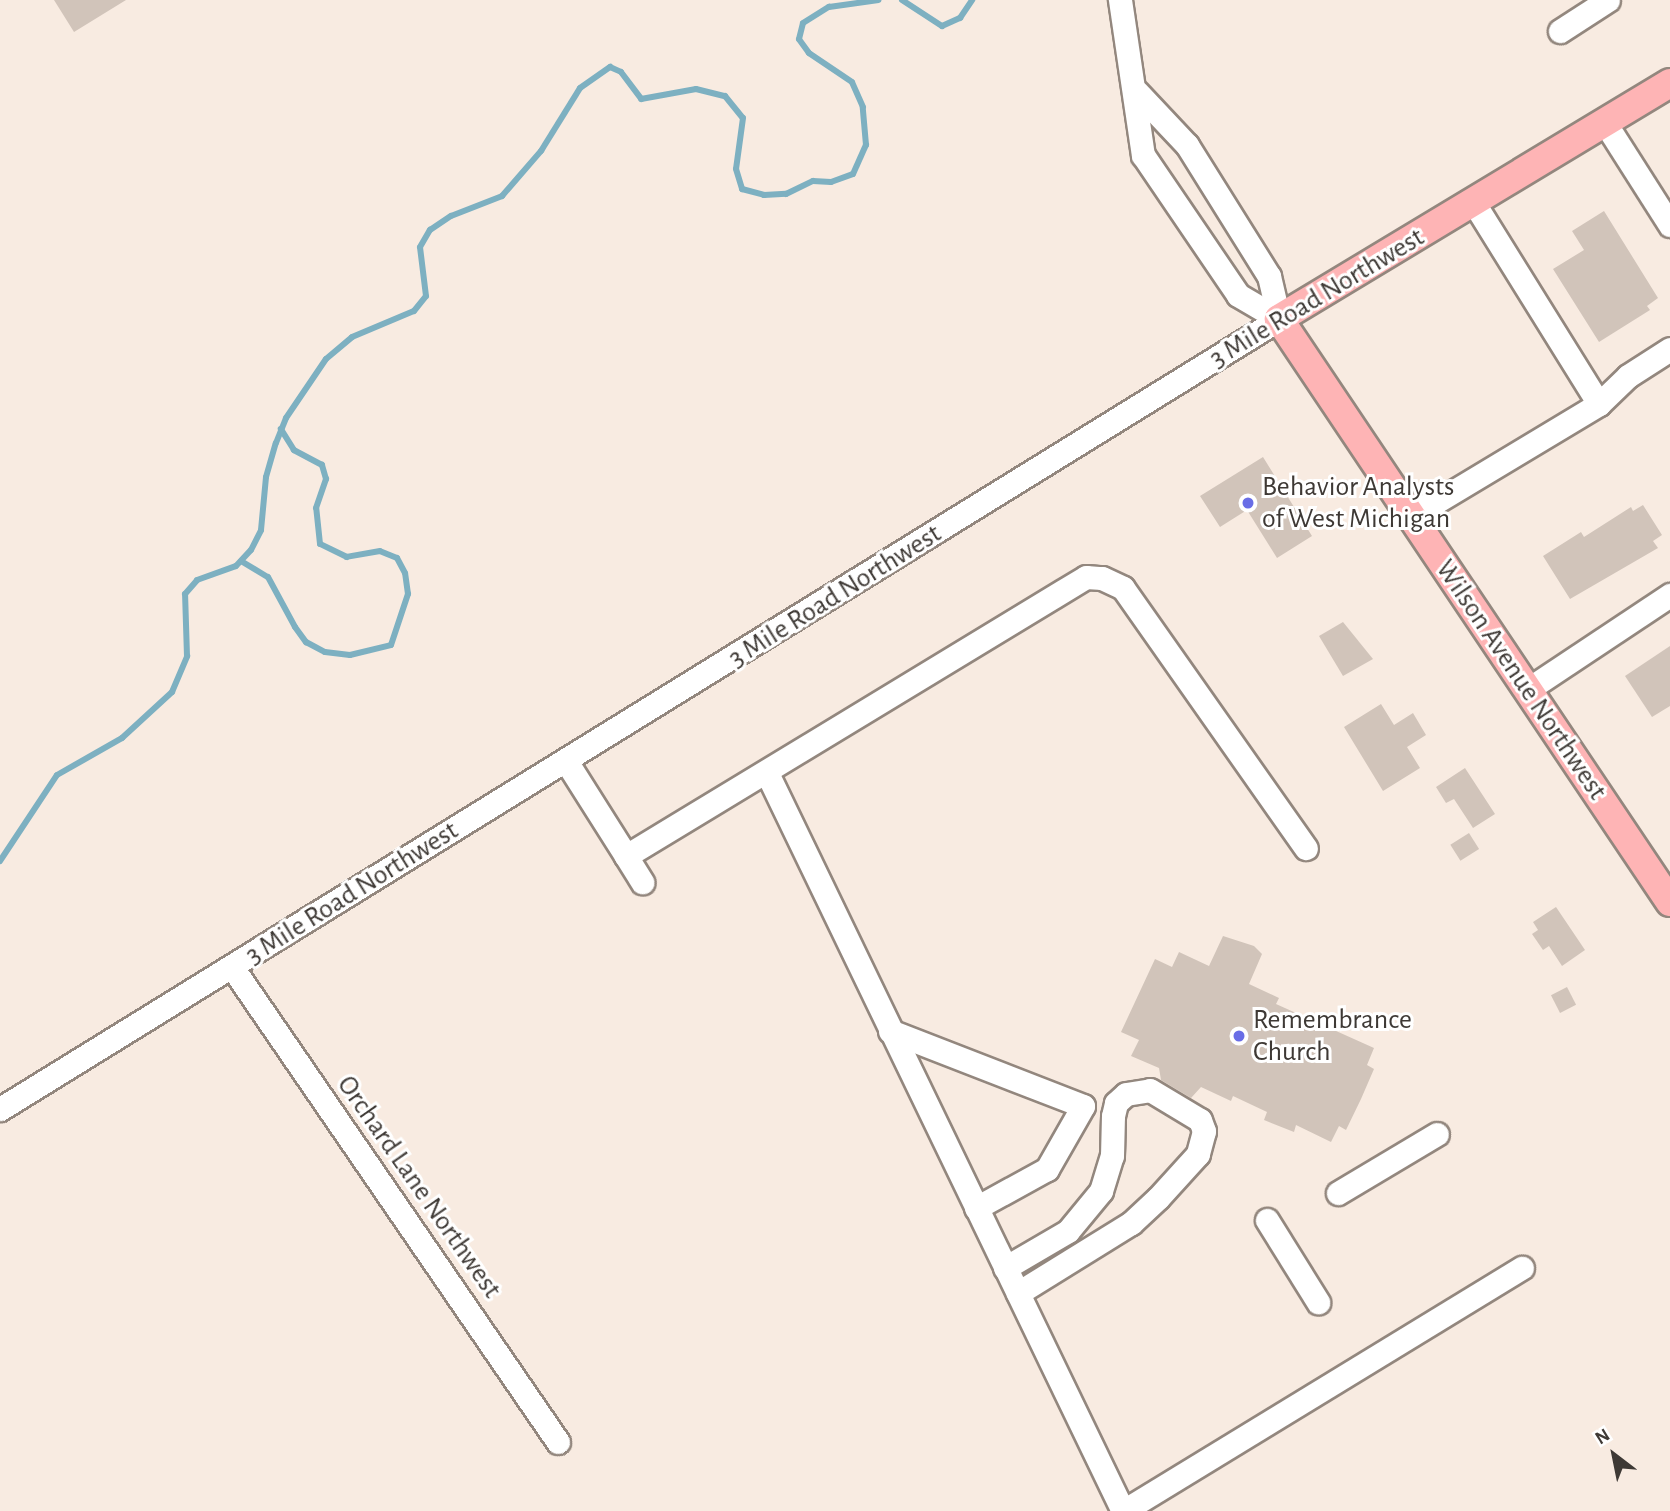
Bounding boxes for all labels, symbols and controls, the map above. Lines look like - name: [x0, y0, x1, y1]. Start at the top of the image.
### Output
- street label: 3 Mile Road Northwest: [1204, 221, 1430, 375]
- place label: Behavior Analysts of West Michigan: [1262, 470, 1454, 536]
- marker: Behavior Analysts of West Michigan: [1240, 495, 1256, 511]
- street label: 3 Mile Road Northwest: [722, 517, 948, 675]
- street label: Wilson Avenue Northwest: [1428, 553, 1614, 807]
- street label: 3 Mile Road Northwest: [239, 814, 465, 972]
- place label: Remembrance Church: [1253, 1003, 1412, 1069]
- marker: Remembrance Church: [1231, 1028, 1247, 1044]
- street label: Orchard Lane Northwest: [330, 1069, 508, 1305]
- north arrow: [1579, 1420, 1649, 1490]
- text: N: [1592, 1425, 1613, 1448]

